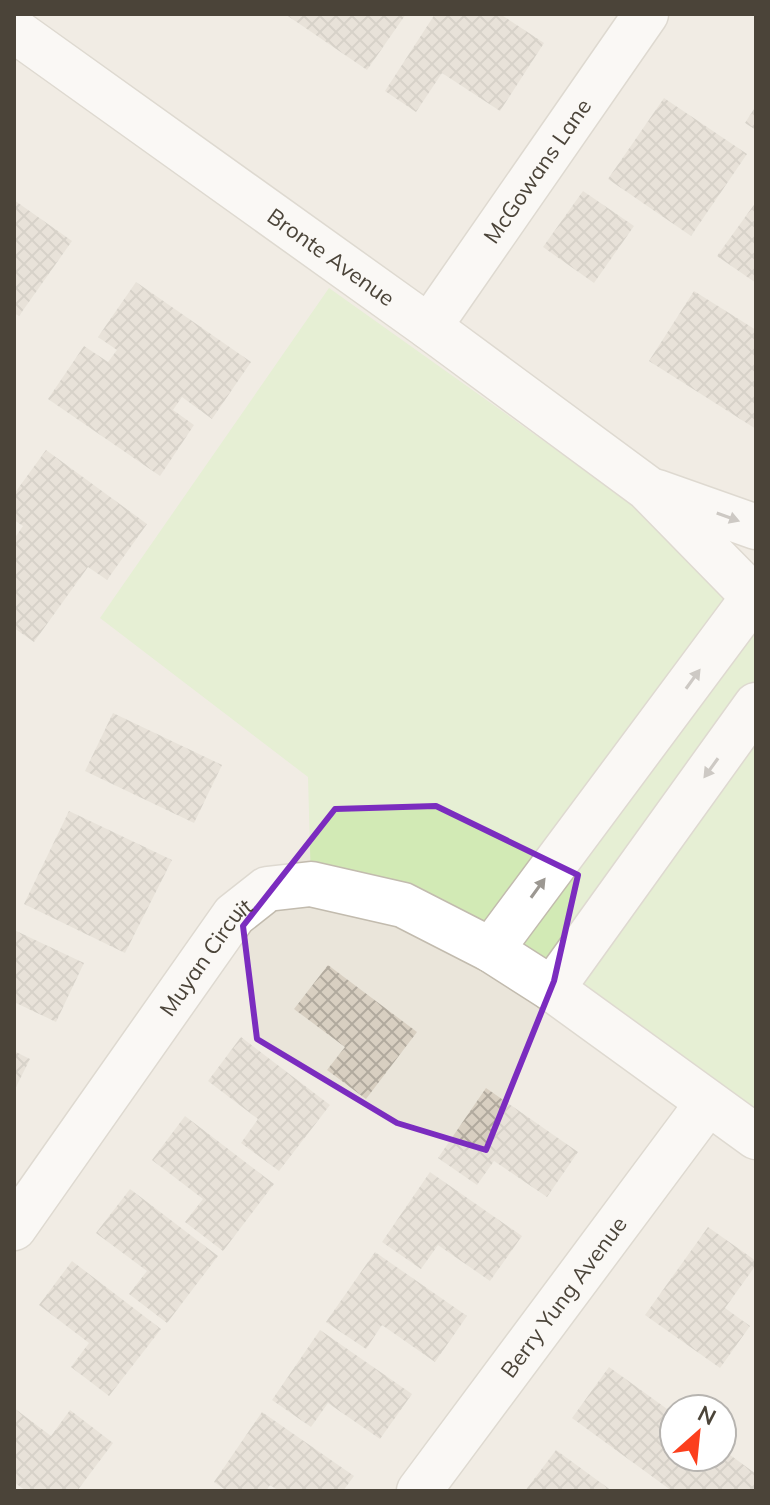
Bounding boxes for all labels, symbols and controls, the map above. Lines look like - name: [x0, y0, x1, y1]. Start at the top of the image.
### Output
- street label: McGowans Lane: [477, 93, 597, 249]
- street label: Bronte Avenue: [262, 202, 400, 312]
- one-way arrow: [716, 512, 740, 524]
- one-way arrow: [684, 668, 700, 689]
- one-way arrow: [703, 758, 719, 779]
- one-way arrow: [530, 877, 545, 898]
- street label: Muyan Circuit: [153, 892, 258, 1022]
- street label: Berry Yung Avenue: [494, 1211, 633, 1383]
- north arrow: [658, 1393, 738, 1473]
- text: N: [693, 1399, 721, 1431]

